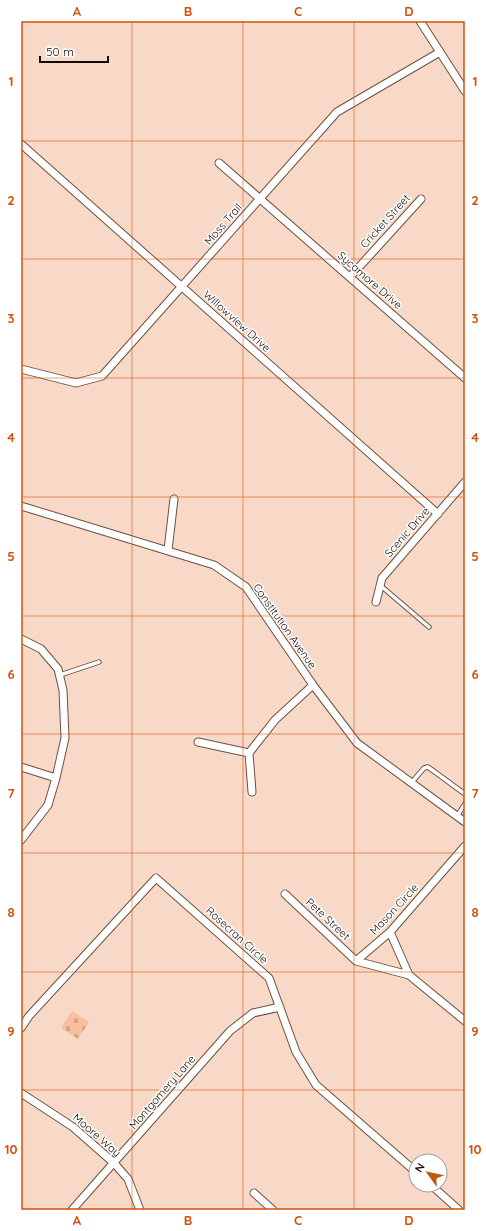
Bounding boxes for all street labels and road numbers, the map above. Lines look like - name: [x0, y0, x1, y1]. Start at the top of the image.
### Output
- street label: Cricket Street: [357, 191, 413, 251]
- street label: Moss Trail: [201, 200, 245, 248]
- street label: Sycamore Drive: [335, 248, 405, 312]
- street label: Willowview Drive: [201, 287, 273, 355]
- street label: Scenic Drive: [381, 504, 433, 560]
- street label: Constitution Avenue: [250, 581, 320, 671]
- street label: Mason Circle: [367, 881, 421, 937]
- street label: Pete Street: [303, 895, 353, 943]
- street label: Rosecran Circle: [203, 903, 271, 967]
- street label: Montgomery Lane: [126, 1052, 198, 1132]
- street label: Moore Way: [70, 1110, 124, 1160]

